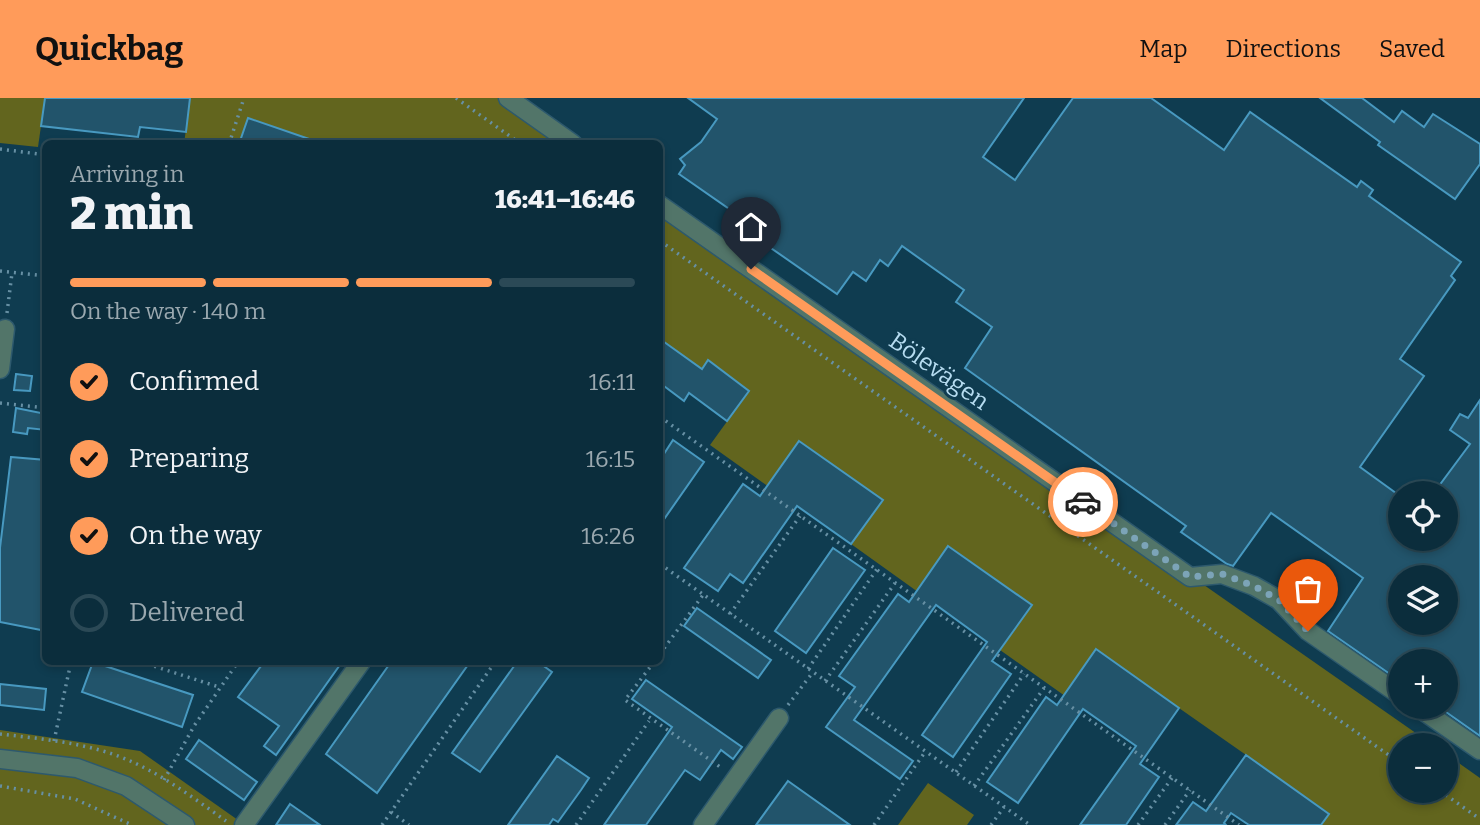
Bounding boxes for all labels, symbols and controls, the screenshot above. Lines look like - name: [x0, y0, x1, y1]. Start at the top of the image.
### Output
- text: Quickbag: [35, 29, 184, 69]
- text: Map: [1139, 35, 1188, 63]
- text: Directions: [1226, 35, 1341, 63]
- text: Saved: [1379, 35, 1445, 63]
- text: Arriving in: [70, 160, 184, 188]
- text: 16:41–16:46: [495, 184, 635, 215]
- text: 2 min: [70, 186, 193, 241]
- pin: [721, 197, 781, 269]
- icon: home: [732, 208, 770, 246]
- text: On the way · 140 m: [70, 297, 266, 325]
- street label: Bölevägen: [884, 326, 994, 416]
- icon: check: [70, 363, 108, 401]
- text: Confirmed: [129, 366, 259, 397]
- text: 16:11: [589, 368, 635, 396]
- icon: check: [70, 440, 108, 478]
- text: Preparing: [129, 443, 249, 474]
- text: 16:15: [586, 445, 635, 473]
- courier: [1048, 467, 1118, 537]
- map controls: [1388, 481, 1458, 803]
- button: locate: [1388, 481, 1458, 551]
- icon: car: [1064, 483, 1102, 521]
- icon: check: [70, 517, 108, 555]
- text: On the way: [129, 520, 262, 551]
- text: 16:26: [581, 522, 635, 550]
- pin: [1278, 559, 1338, 631]
- button: layers: [1388, 565, 1458, 635]
- icon: bag: [1289, 570, 1327, 608]
- text: Delivered: [129, 597, 244, 628]
- button: +: [1388, 649, 1458, 719]
- button: −: [1388, 733, 1458, 803]

